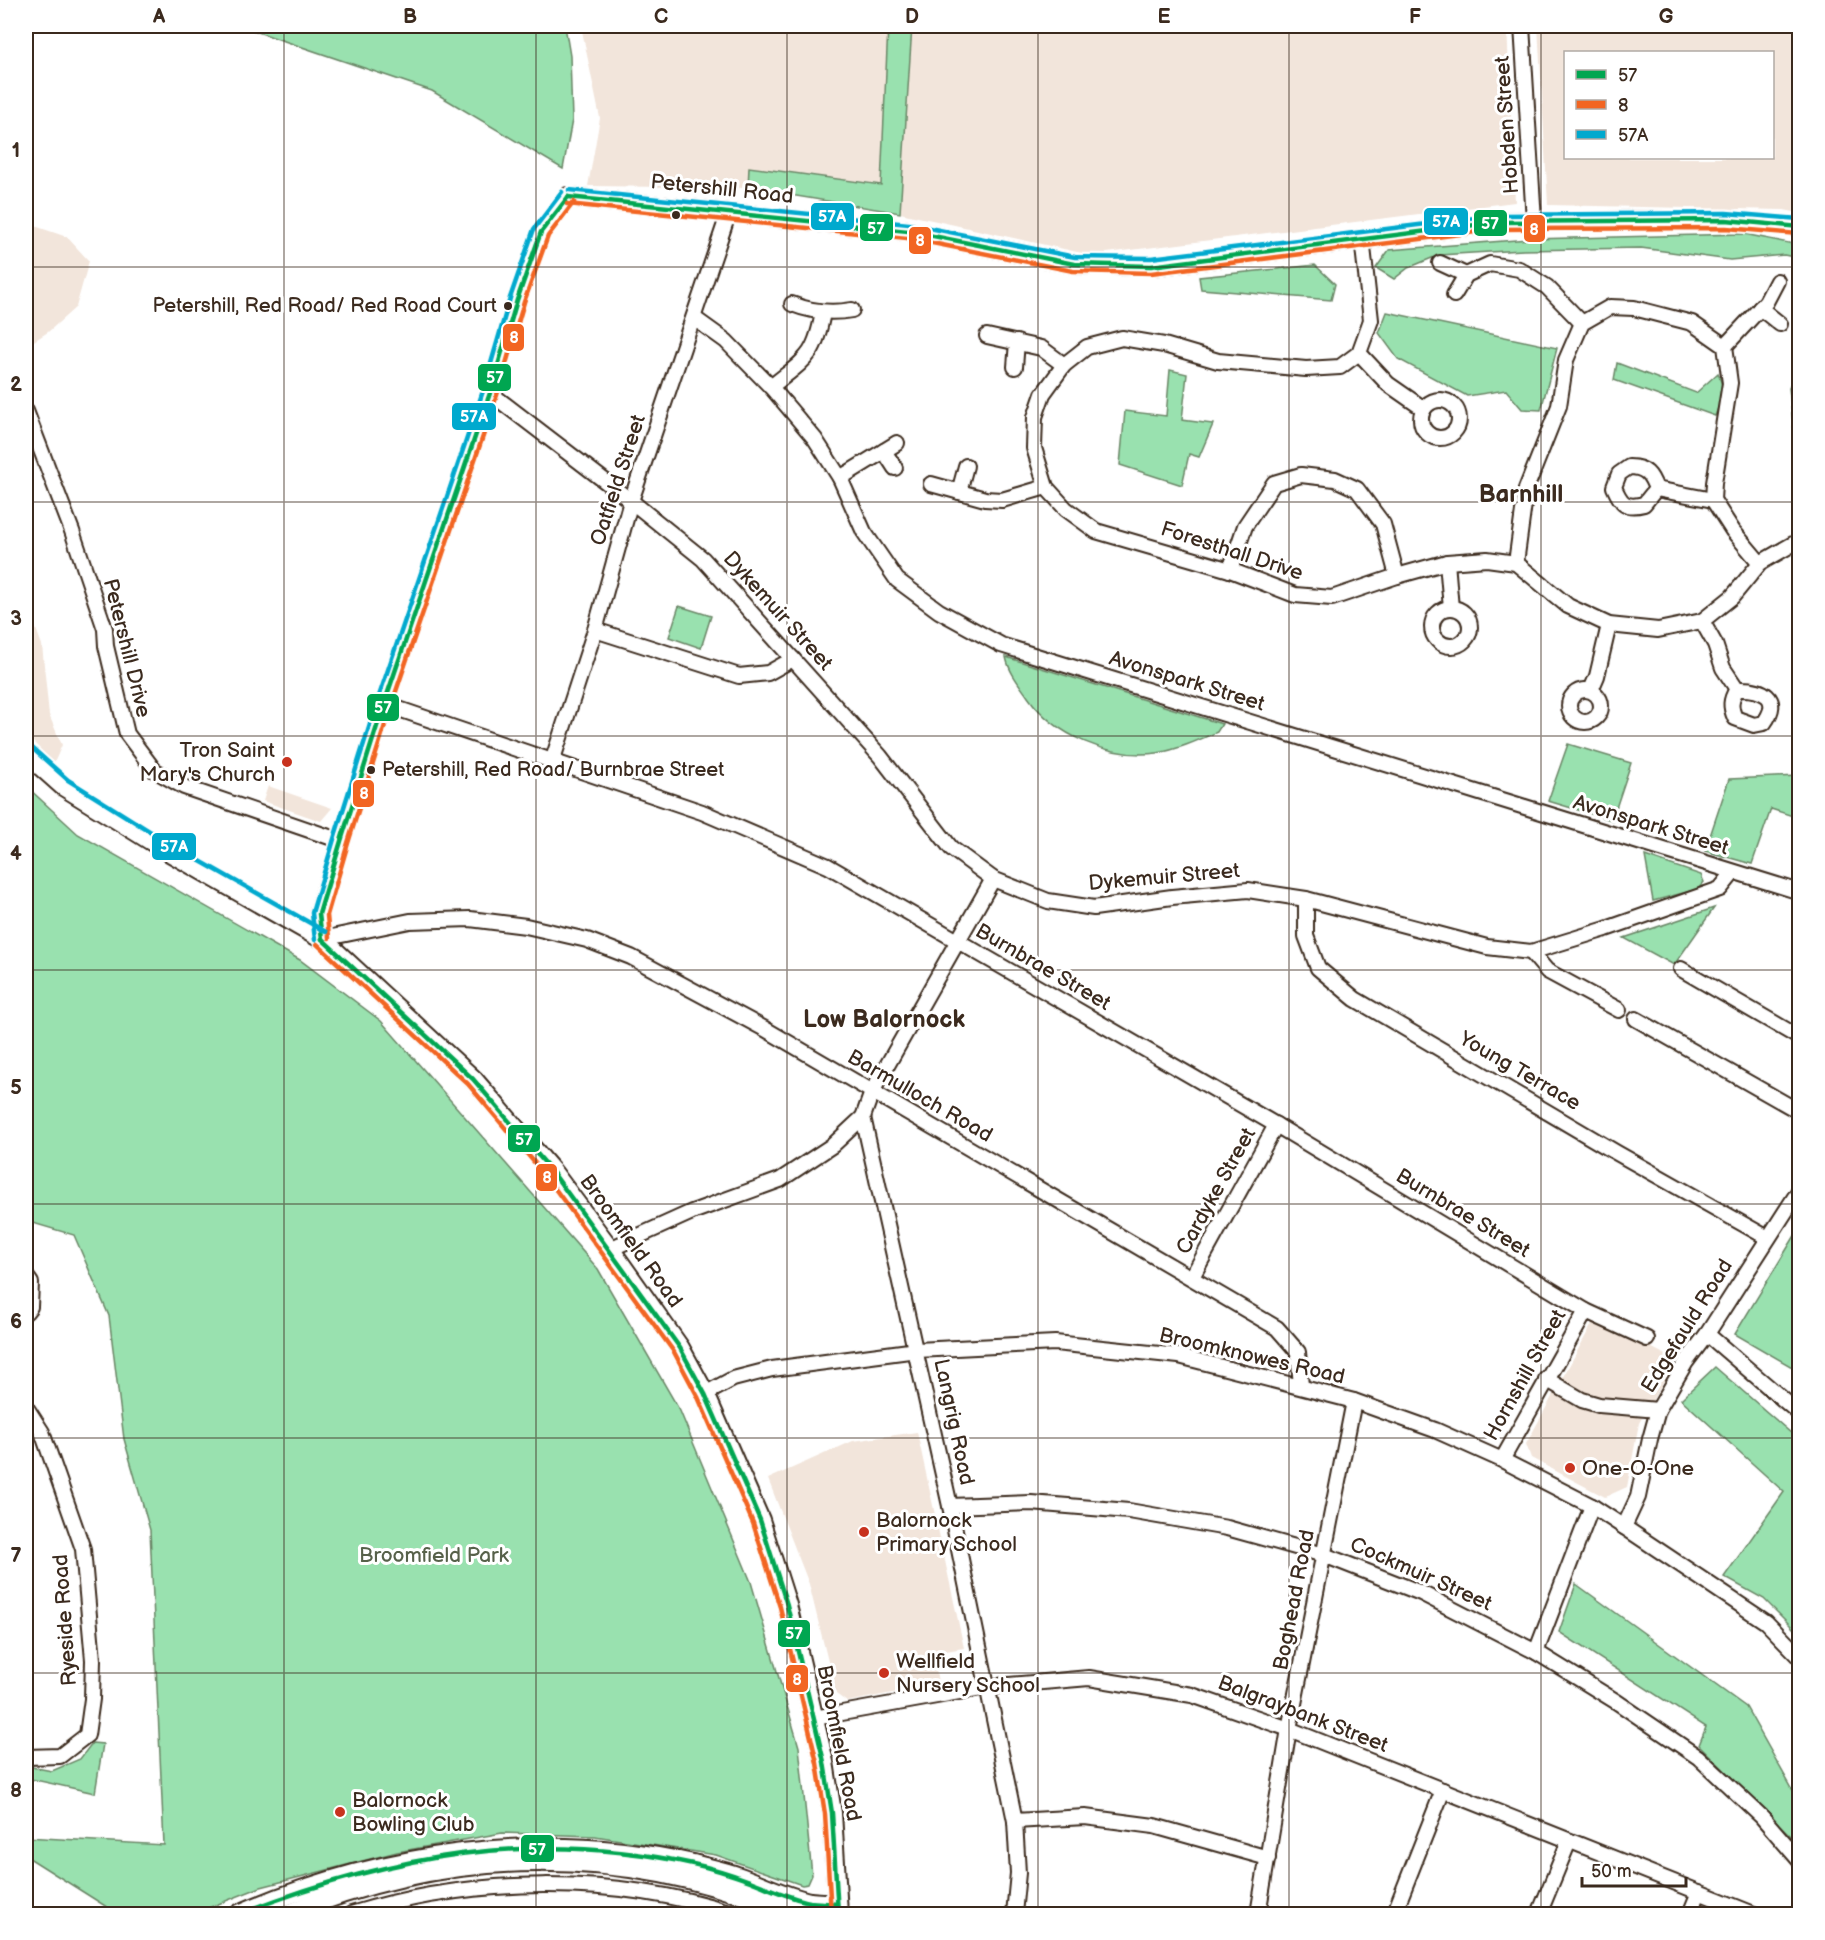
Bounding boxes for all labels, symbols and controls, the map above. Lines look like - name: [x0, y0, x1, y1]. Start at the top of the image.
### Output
- text: A: [152, 5, 166, 29]
- text: B: [403, 5, 417, 29]
- text: C: [654, 5, 668, 29]
- text: D: [905, 5, 919, 29]
- text: E: [1158, 5, 1171, 29]
- text: F: [1409, 5, 1421, 29]
- text: G: [1659, 5, 1674, 29]
- legend: [1564, 51, 1774, 159]
- street label: Hobden Street: [1490, 55, 1524, 195]
- text: 57: [1618, 65, 1637, 86]
- text: 8: [1618, 95, 1629, 116]
- text: 57A: [1618, 125, 1648, 146]
- text: 1: [12, 139, 20, 163]
- street label: Petershill Road: [649, 169, 795, 209]
- line badge: 57A: [810, 202, 855, 231]
- line badge: 57A: [1423, 207, 1469, 236]
- text: 57A: [818, 208, 846, 227]
- unlabelled marker: [670, 209, 682, 221]
- line badge: 57: [1473, 209, 1508, 237]
- line badge: 57: [859, 213, 894, 242]
- text: 57A: [1432, 213, 1460, 232]
- line badge: 8: [1523, 214, 1546, 243]
- text: 57: [1481, 215, 1499, 234]
- text: 57: [867, 220, 885, 239]
- text: 8: [1529, 221, 1539, 240]
- line badge: 8: [908, 226, 932, 255]
- text: 8: [915, 232, 925, 251]
- place label: Petershill, Red Road/ Red Road Court: [153, 294, 497, 318]
- marker: Petershill, Red Road/ Red Road Court: [502, 300, 514, 312]
- line badge: 8: [502, 323, 525, 352]
- text: 8: [509, 329, 519, 348]
- line badge: 57: [477, 363, 512, 392]
- text: 57: [486, 369, 504, 388]
- text: 2: [10, 373, 22, 397]
- line badge: 57A: [451, 402, 497, 431]
- text: 57A: [460, 408, 488, 427]
- street label: Oatfield Street: [585, 411, 651, 549]
- district label: Barnhill: [1479, 480, 1563, 509]
- street label: Foresthall Drive: [1158, 516, 1306, 586]
- street label: Dykemuir Street: [718, 546, 838, 676]
- street label: Petershill Drive: [98, 576, 156, 720]
- text: 3: [10, 607, 22, 631]
- street label: Avonspark Street: [1106, 645, 1268, 717]
- line badge: 57: [366, 693, 400, 722]
- text: 57: [374, 699, 392, 718]
- place label: Tron Saint Mary's Church: [139, 738, 276, 787]
- marker: Tron Saint Mary's Church: [280, 755, 294, 769]
- place label: Petershill, Red Road/ Burnbrae Street: [382, 758, 724, 782]
- marker: Petershill, Red Road/ Burnbrae Street: [365, 764, 377, 776]
- line badge: 8: [352, 779, 375, 808]
- text: 8: [359, 785, 369, 804]
- street label: Avonspark Street: [1570, 789, 1732, 861]
- line badge: 57A: [151, 832, 197, 861]
- text: 57A: [160, 838, 188, 857]
- text: 4: [10, 842, 22, 866]
- street label: Dykemuir Street: [1087, 858, 1241, 896]
- street label: Burnbrae Street: [971, 918, 1116, 1016]
- district label: Low Balornock: [803, 1005, 965, 1034]
- street label: Young Terrace: [1454, 1026, 1585, 1116]
- street label: Barmulloch Road: [843, 1044, 997, 1148]
- text: 5: [10, 1076, 22, 1100]
- street label: Cardyke Street: [1171, 1123, 1261, 1259]
- line badge: 57: [507, 1124, 541, 1153]
- text: 57: [515, 1131, 533, 1150]
- line badge: 8: [535, 1163, 558, 1192]
- street label: Burnbrae Street: [1391, 1163, 1535, 1263]
- text: 8: [542, 1169, 552, 1188]
- street label: Broomfield Road: [574, 1170, 688, 1312]
- street label: Edgefauld Road: [1636, 1255, 1738, 1397]
- street label: Hornshill Street: [1479, 1305, 1572, 1445]
- text: 6: [10, 1310, 22, 1334]
- street label: Broomknowes Road: [1157, 1322, 1347, 1390]
- street label: Langrig Road: [928, 1357, 980, 1487]
- place label: One-O-One: [1582, 1456, 1694, 1481]
- marker: One-O-One: [1563, 1461, 1577, 1475]
- place label: Balornock Primary School: [876, 1508, 1017, 1557]
- marker: Balornock Primary School: [857, 1525, 871, 1539]
- street label: Boghead Road: [1268, 1527, 1320, 1673]
- street label: Cockmuir Street: [1346, 1532, 1496, 1617]
- park label: Broomfield Park: [359, 1543, 510, 1568]
- text: 7: [10, 1544, 22, 1568]
- street label: Ryeside Road: [48, 1553, 82, 1687]
- line badge: 57: [777, 1619, 811, 1648]
- text: 57: [785, 1625, 803, 1644]
- place label: Wellfield Nursery School: [896, 1649, 1040, 1698]
- street label: Broomfield Road: [812, 1663, 866, 1823]
- line badge: 8: [785, 1664, 809, 1693]
- marker: Wellfield Nursery School: [877, 1666, 891, 1680]
- street label: Balgraybank Street: [1214, 1670, 1392, 1758]
- text: 8: [792, 1671, 802, 1690]
- text: 8: [10, 1779, 22, 1803]
- place label: Balornock Bowling Club: [352, 1788, 475, 1837]
- marker: Balornock Bowling Club: [333, 1805, 347, 1819]
- line badge: 57: [520, 1834, 555, 1863]
- text: 57: [528, 1841, 546, 1860]
- scale bar: [1582, 1850, 1686, 1888]
- text: 50 m: [1591, 1861, 1632, 1882]

